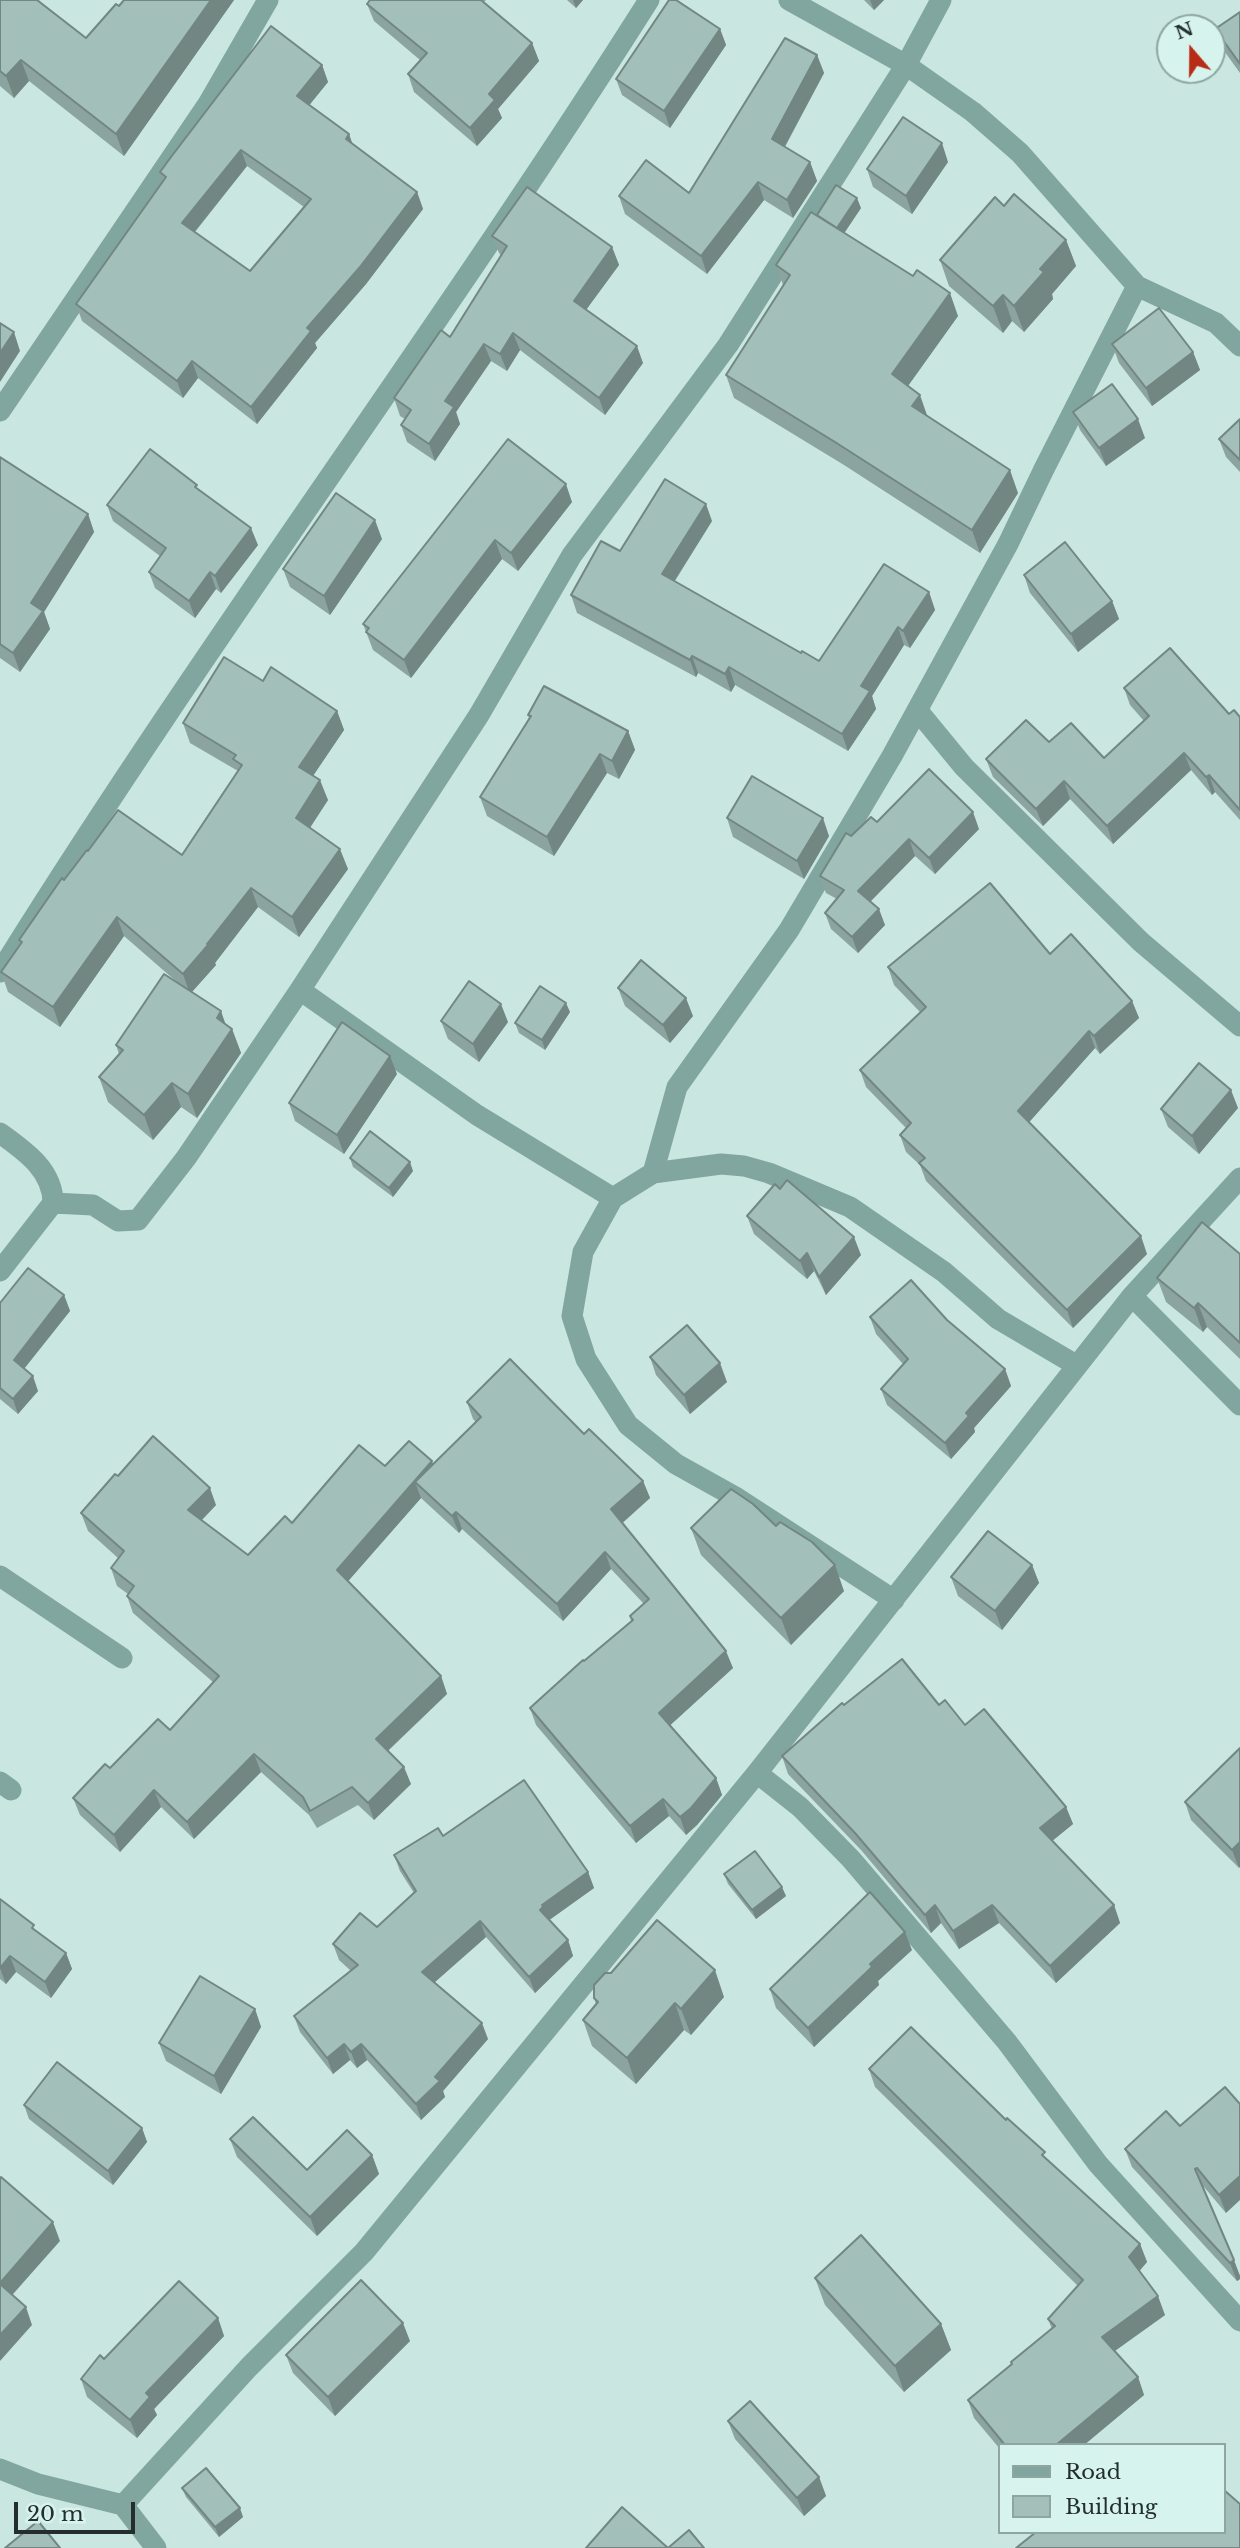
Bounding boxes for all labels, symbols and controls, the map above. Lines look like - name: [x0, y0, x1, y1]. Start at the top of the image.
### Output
- north arrow: [1156, 14, 1226, 84]
- text: N: [1172, 17, 1197, 45]
- legend: [998, 2443, 1226, 2534]
- text: Road: [1065, 2459, 1121, 2485]
- scale bar: [18, 2488, 138, 2532]
- text: Building: [1065, 2494, 1157, 2520]
- text: 20 m: [27, 2501, 84, 2527]

